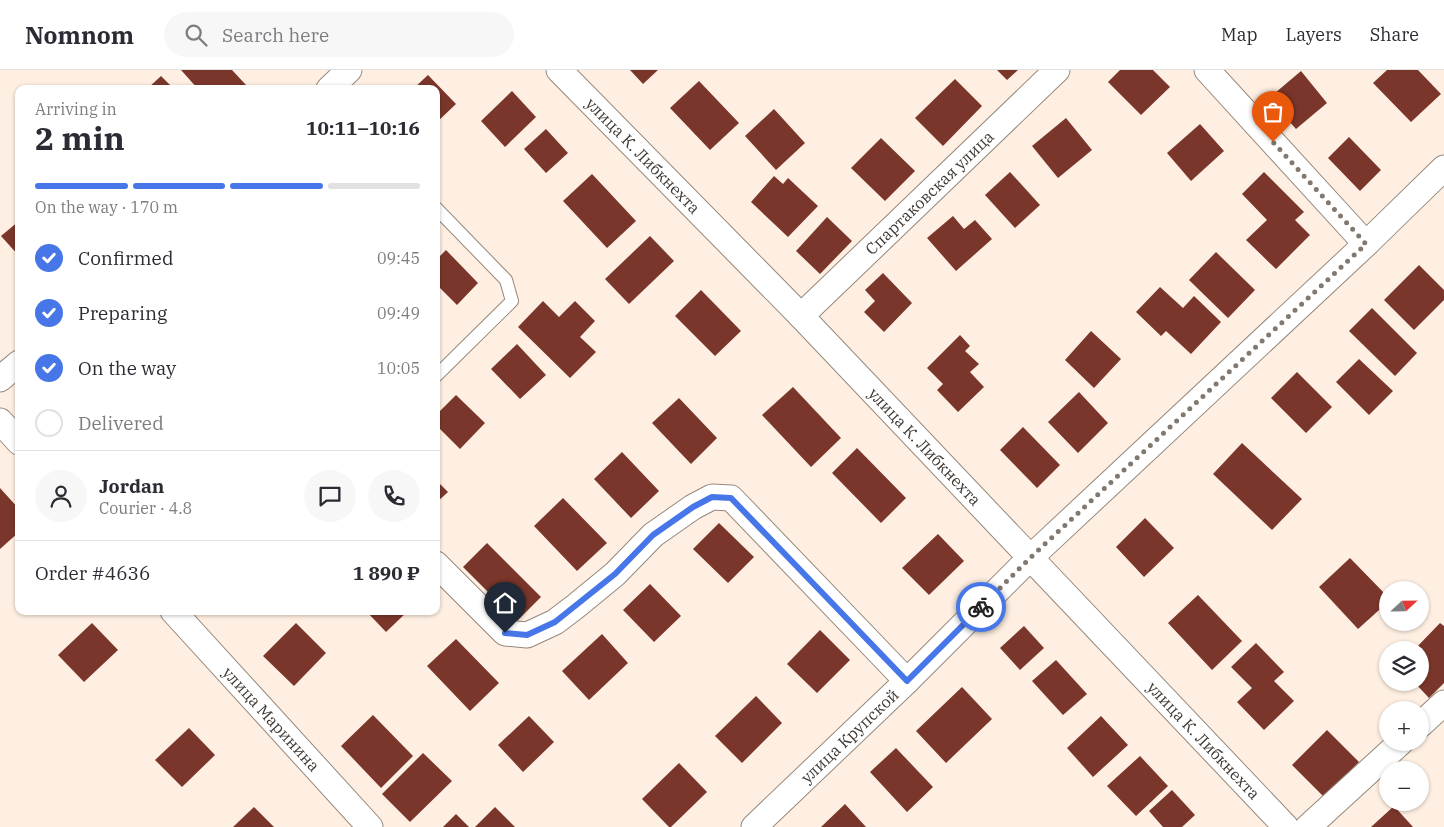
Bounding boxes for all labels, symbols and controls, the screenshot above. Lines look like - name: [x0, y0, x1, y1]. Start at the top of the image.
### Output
- search box: [164, 12, 514, 57]
- text: Nomnom: [25, 19, 134, 51]
- icon: search: [182, 21, 210, 49]
- text: Search here: [222, 23, 329, 47]
- text: Map: [1221, 23, 1258, 46]
- text: Layers: [1286, 23, 1342, 46]
- text: Share: [1370, 23, 1419, 46]
- pin: [1252, 91, 1294, 142]
- street label: улица К. Либкнехта: [582, 93, 705, 218]
- icon: bag: [1259, 98, 1287, 126]
- text: Arriving in: [35, 99, 117, 119]
- text: 10:11–10:16: [306, 116, 420, 140]
- text: 2 min: [35, 117, 125, 159]
- street label: Спартаковская улица: [861, 126, 998, 259]
- text: On the way · 170 m: [35, 197, 178, 217]
- icon: check: [35, 244, 63, 272]
- text: Confirmed: [78, 246, 173, 270]
- text: 09:45: [377, 248, 420, 268]
- icon: check: [35, 299, 63, 327]
- text: Preparing: [78, 301, 167, 325]
- text: 09:49: [377, 303, 420, 323]
- icon: check: [35, 354, 63, 382]
- text: On the way: [78, 356, 176, 380]
- text: 10:05: [377, 358, 420, 378]
- street label: улица К. Либкнехта: [864, 383, 986, 510]
- text: Delivered: [78, 411, 164, 435]
- button: person: [35, 470, 87, 522]
- button: chat: [304, 470, 356, 522]
- button: phone: [368, 470, 420, 522]
- text: Jordan: [99, 474, 164, 498]
- text: Courier · 4.8: [99, 498, 192, 518]
- text: Order #4636: [35, 561, 150, 585]
- text: 1 890 ₽: [353, 561, 420, 585]
- north arrow: [1379, 581, 1429, 631]
- map controls: [1379, 581, 1429, 811]
- pin: [484, 582, 526, 633]
- courier: [956, 582, 1006, 632]
- icon: home: [491, 589, 519, 617]
- icon: bike: [967, 593, 995, 621]
- button: layers: [1379, 641, 1429, 691]
- street label: улица Маринина: [219, 662, 324, 776]
- street label: улица К. Либкнехта: [1143, 677, 1264, 804]
- street label: улица Крупской: [796, 685, 903, 787]
- button: +: [1379, 701, 1429, 751]
- button: −: [1379, 761, 1429, 811]

